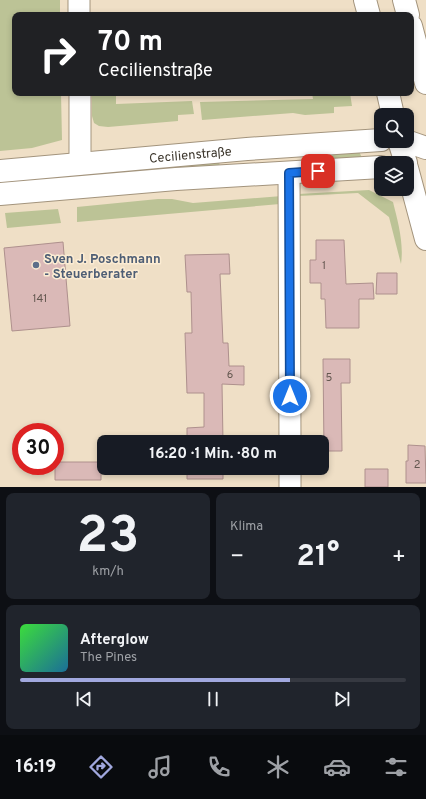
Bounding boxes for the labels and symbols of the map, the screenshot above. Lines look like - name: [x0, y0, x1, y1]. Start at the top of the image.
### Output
- street label: Cecilienstraße: [148, 144, 232, 168]
- pin: [301, 154, 335, 188]
- place label: Sven J. Poschmann - Steuerberater: [44, 252, 161, 283]
- house number: 1: [322, 259, 326, 273]
- marker: Sven J. Poschmann - Steuerberater: [31, 260, 41, 270]
- house number: 141: [33, 292, 47, 306]
- house number: 6: [227, 368, 233, 382]
- house number: 5: [326, 371, 333, 385]
- position arrow: [269, 375, 311, 417]
- speed limit sign: 30: [12, 423, 64, 475]
- house number: 2: [414, 458, 420, 472]

